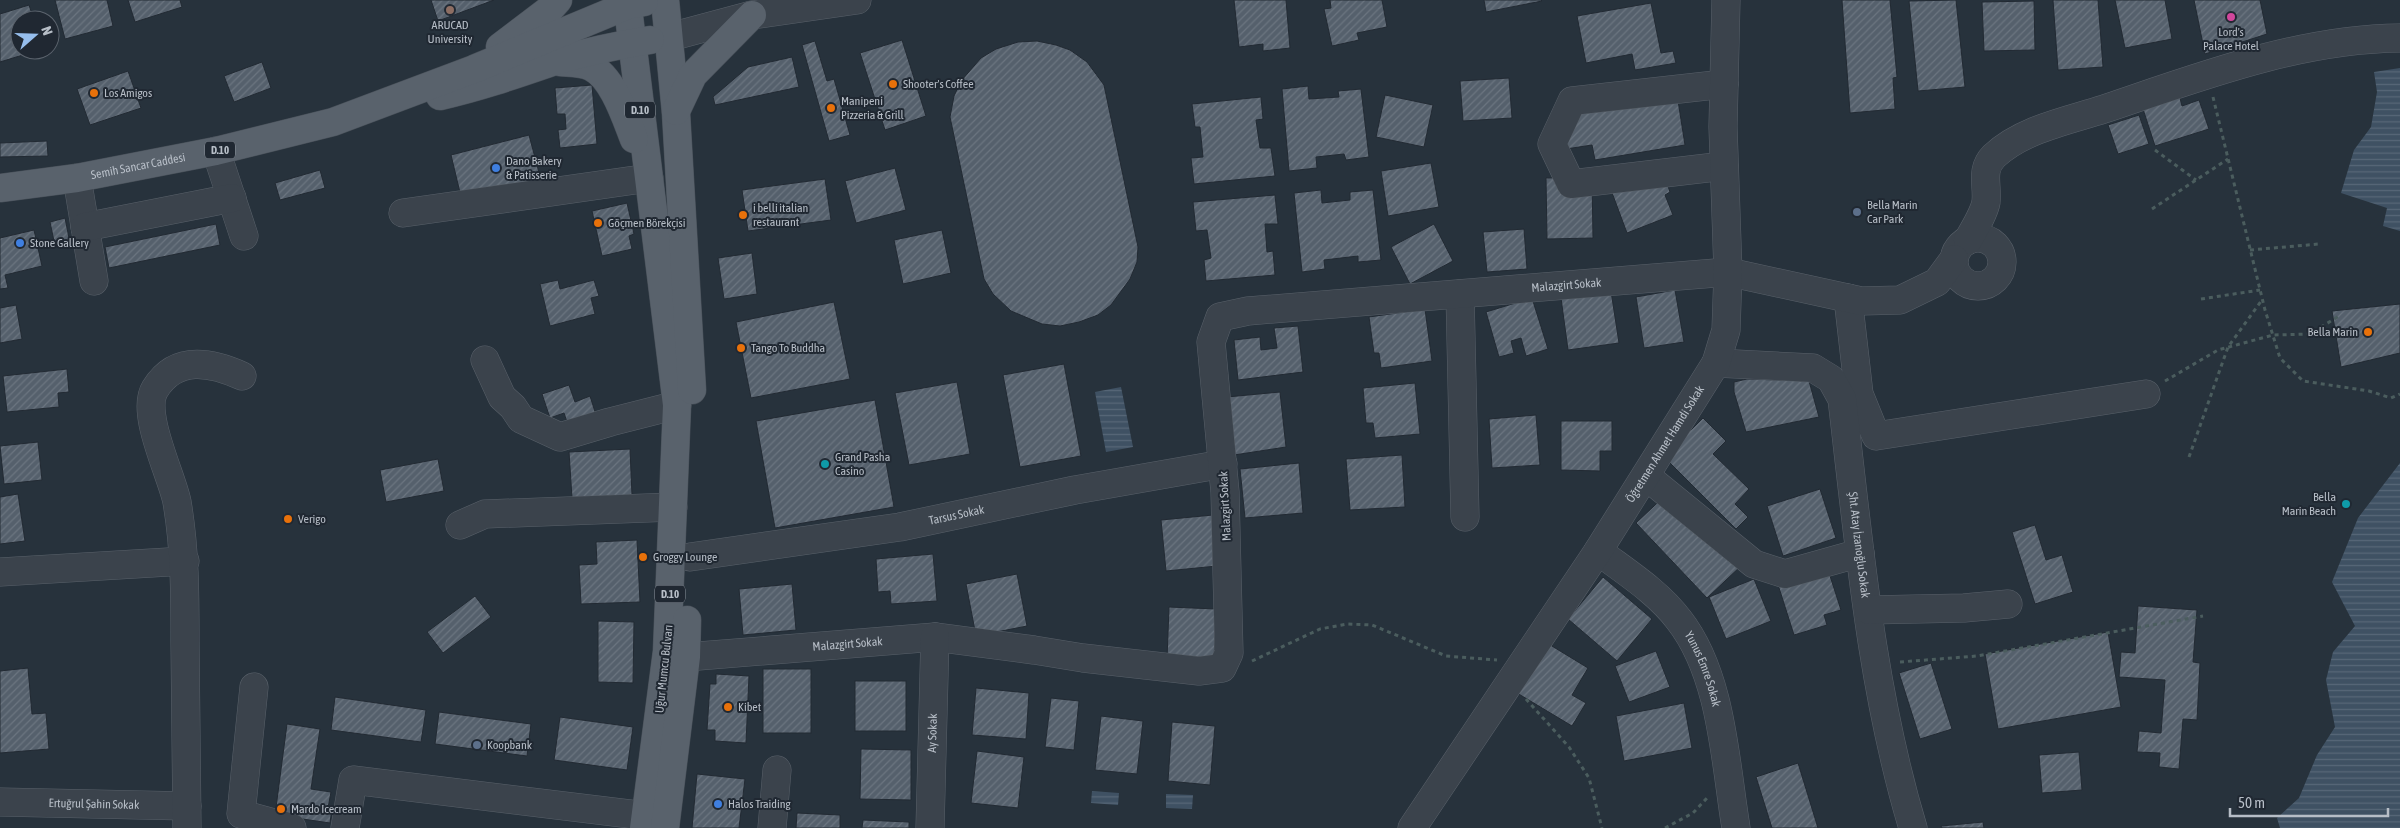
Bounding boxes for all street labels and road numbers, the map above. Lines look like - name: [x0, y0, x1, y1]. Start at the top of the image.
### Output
- road number: D.10: [625, 102, 655, 118]
- road number: D.10: [205, 142, 235, 158]
- street label: Semih Sancar Caddesi: [90, 150, 187, 182]
- street label: Malazgirt Sokak: [1531, 275, 1602, 295]
- street label: Öğretmen Ahmet Hamdi Sokak: [1623, 382, 1707, 505]
- street label: Malazgirt Sokak: [1216, 470, 1234, 541]
- street label: Şht. Atay İzanoğlu Sokak: [1846, 491, 1873, 600]
- street label: Tarsus Sokak: [928, 502, 986, 528]
- road number: D.10: [655, 586, 685, 602]
- street label: Uğur Mumcu Bulvarı: [652, 624, 676, 714]
- street label: Yunus Emre Sokak: [1682, 629, 1724, 709]
- street label: Malazgirt Sokak: [812, 634, 884, 654]
- street label: Ay Sokak: [925, 712, 940, 753]
- street label: Ertuğrul Şahin Sokak: [48, 796, 140, 812]

